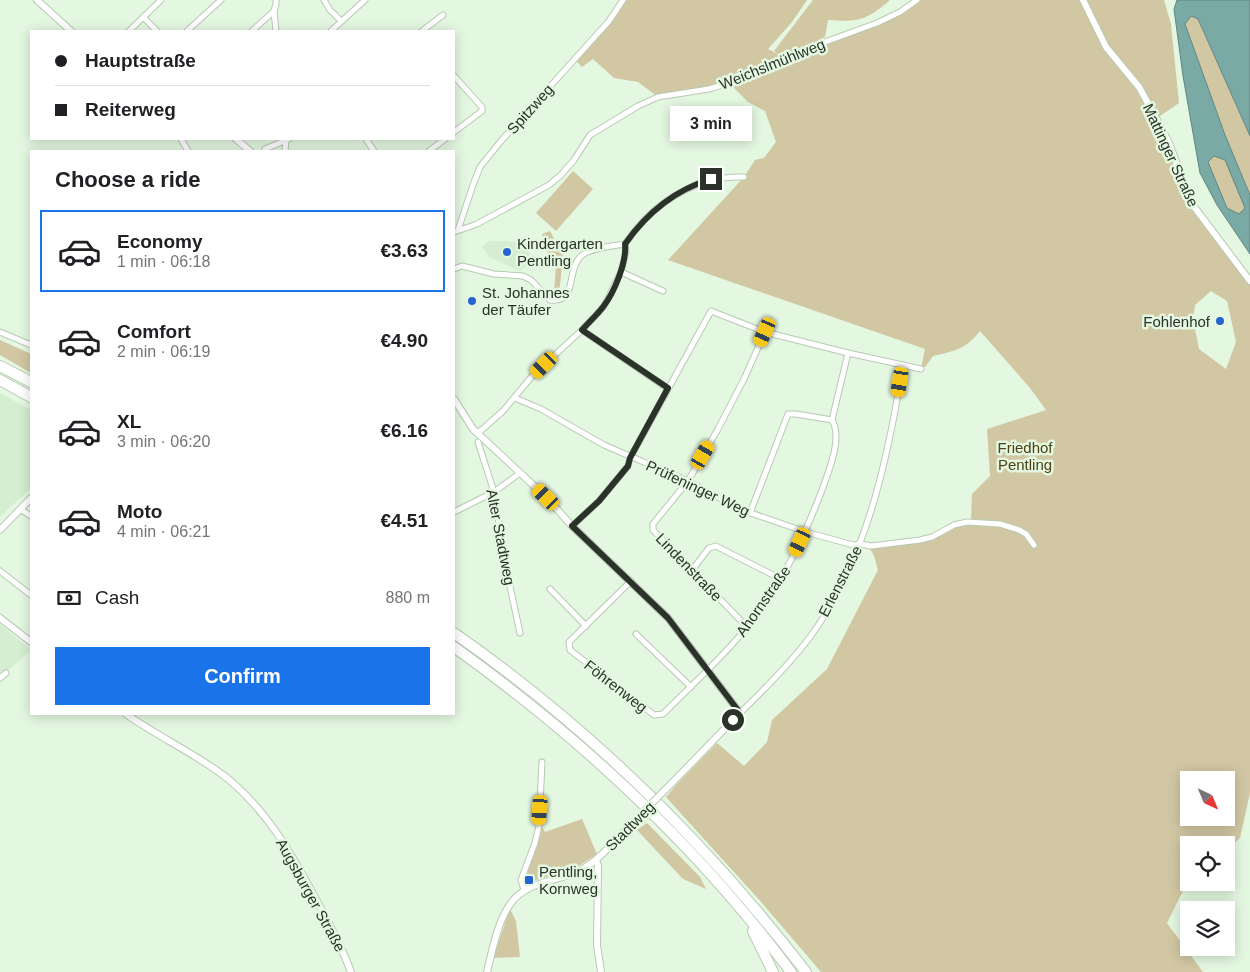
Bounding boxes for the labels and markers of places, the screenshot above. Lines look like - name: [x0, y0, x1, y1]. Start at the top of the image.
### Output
- place label: Kindergarten Pentling: [517, 235, 603, 269]
- marker: Kindergarten Pentling: [501, 246, 513, 258]
- place label: St. Johannes der Täufer: [482, 284, 570, 318]
- marker: St. Johannes der Täufer: [466, 295, 478, 307]
- place label: Fohlenhof: [1143, 313, 1211, 330]
- marker: Fohlenhof: [1214, 315, 1226, 327]
- place label: Pentling, Kornweg: [539, 863, 598, 897]
- marker: Pentling, Kornweg: [523, 874, 535, 886]

